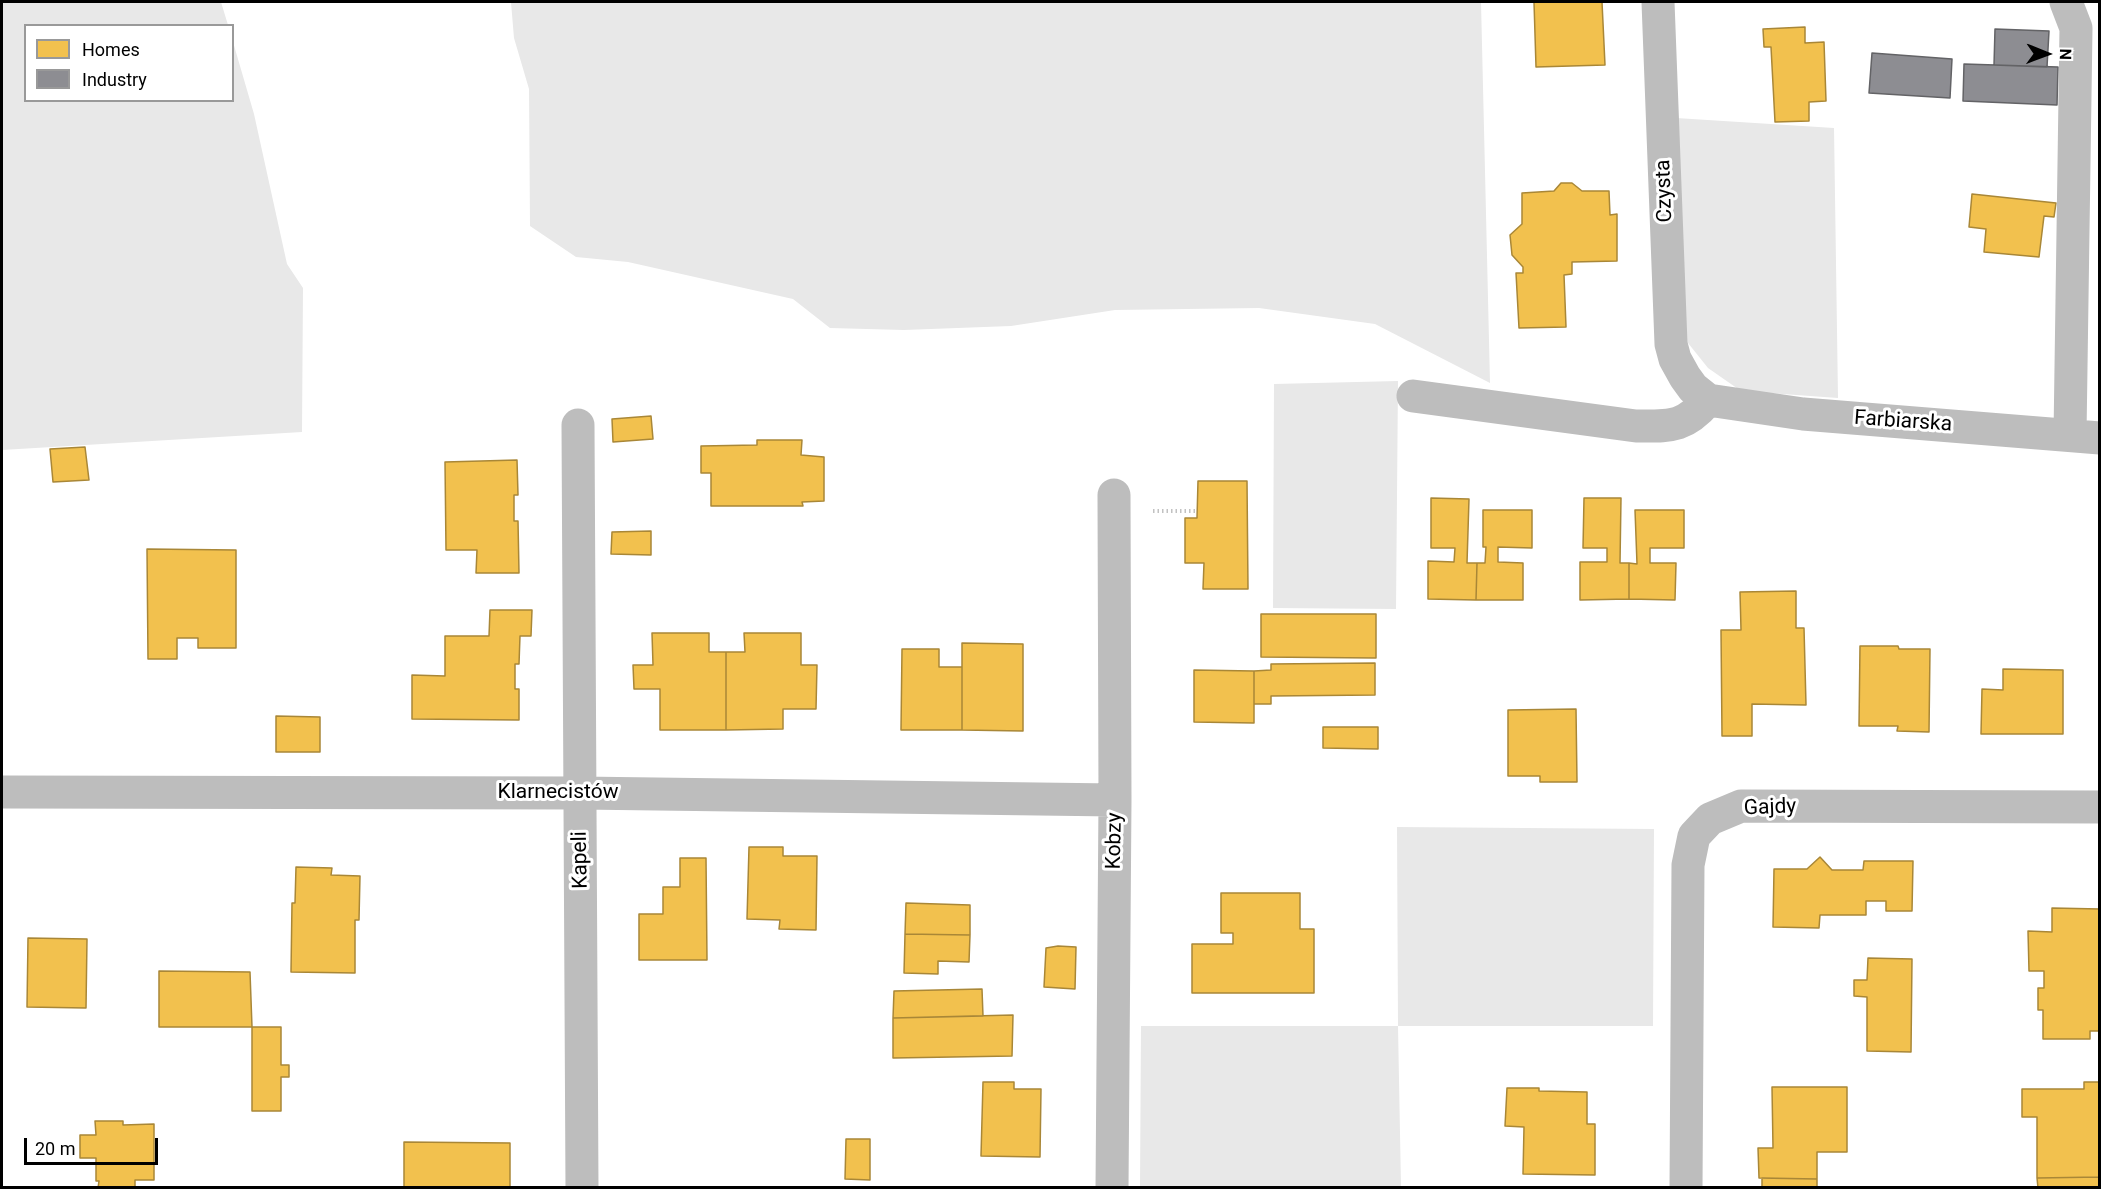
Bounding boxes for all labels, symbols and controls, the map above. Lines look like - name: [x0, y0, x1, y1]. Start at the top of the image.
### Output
- legend: [24, 24, 234, 102]
- north arrow: [2017, 24, 2077, 84]
- text: Homes: [82, 39, 140, 60]
- text: N: [2056, 49, 2075, 60]
- text: Industry: [82, 69, 147, 90]
- street label: Czysta: [1651, 159, 1679, 223]
- street label: Farbiarska: [1853, 406, 1953, 438]
- street label: Klarnecistów: [498, 780, 618, 806]
- street label: Gajdy: [1743, 794, 1797, 822]
- street label: Kobzy: [1102, 812, 1128, 870]
- street label: Kapeli: [568, 831, 594, 889]
- scale bar: [27, 1126, 160, 1164]
- text: 20 m: [35, 1138, 75, 1159]

